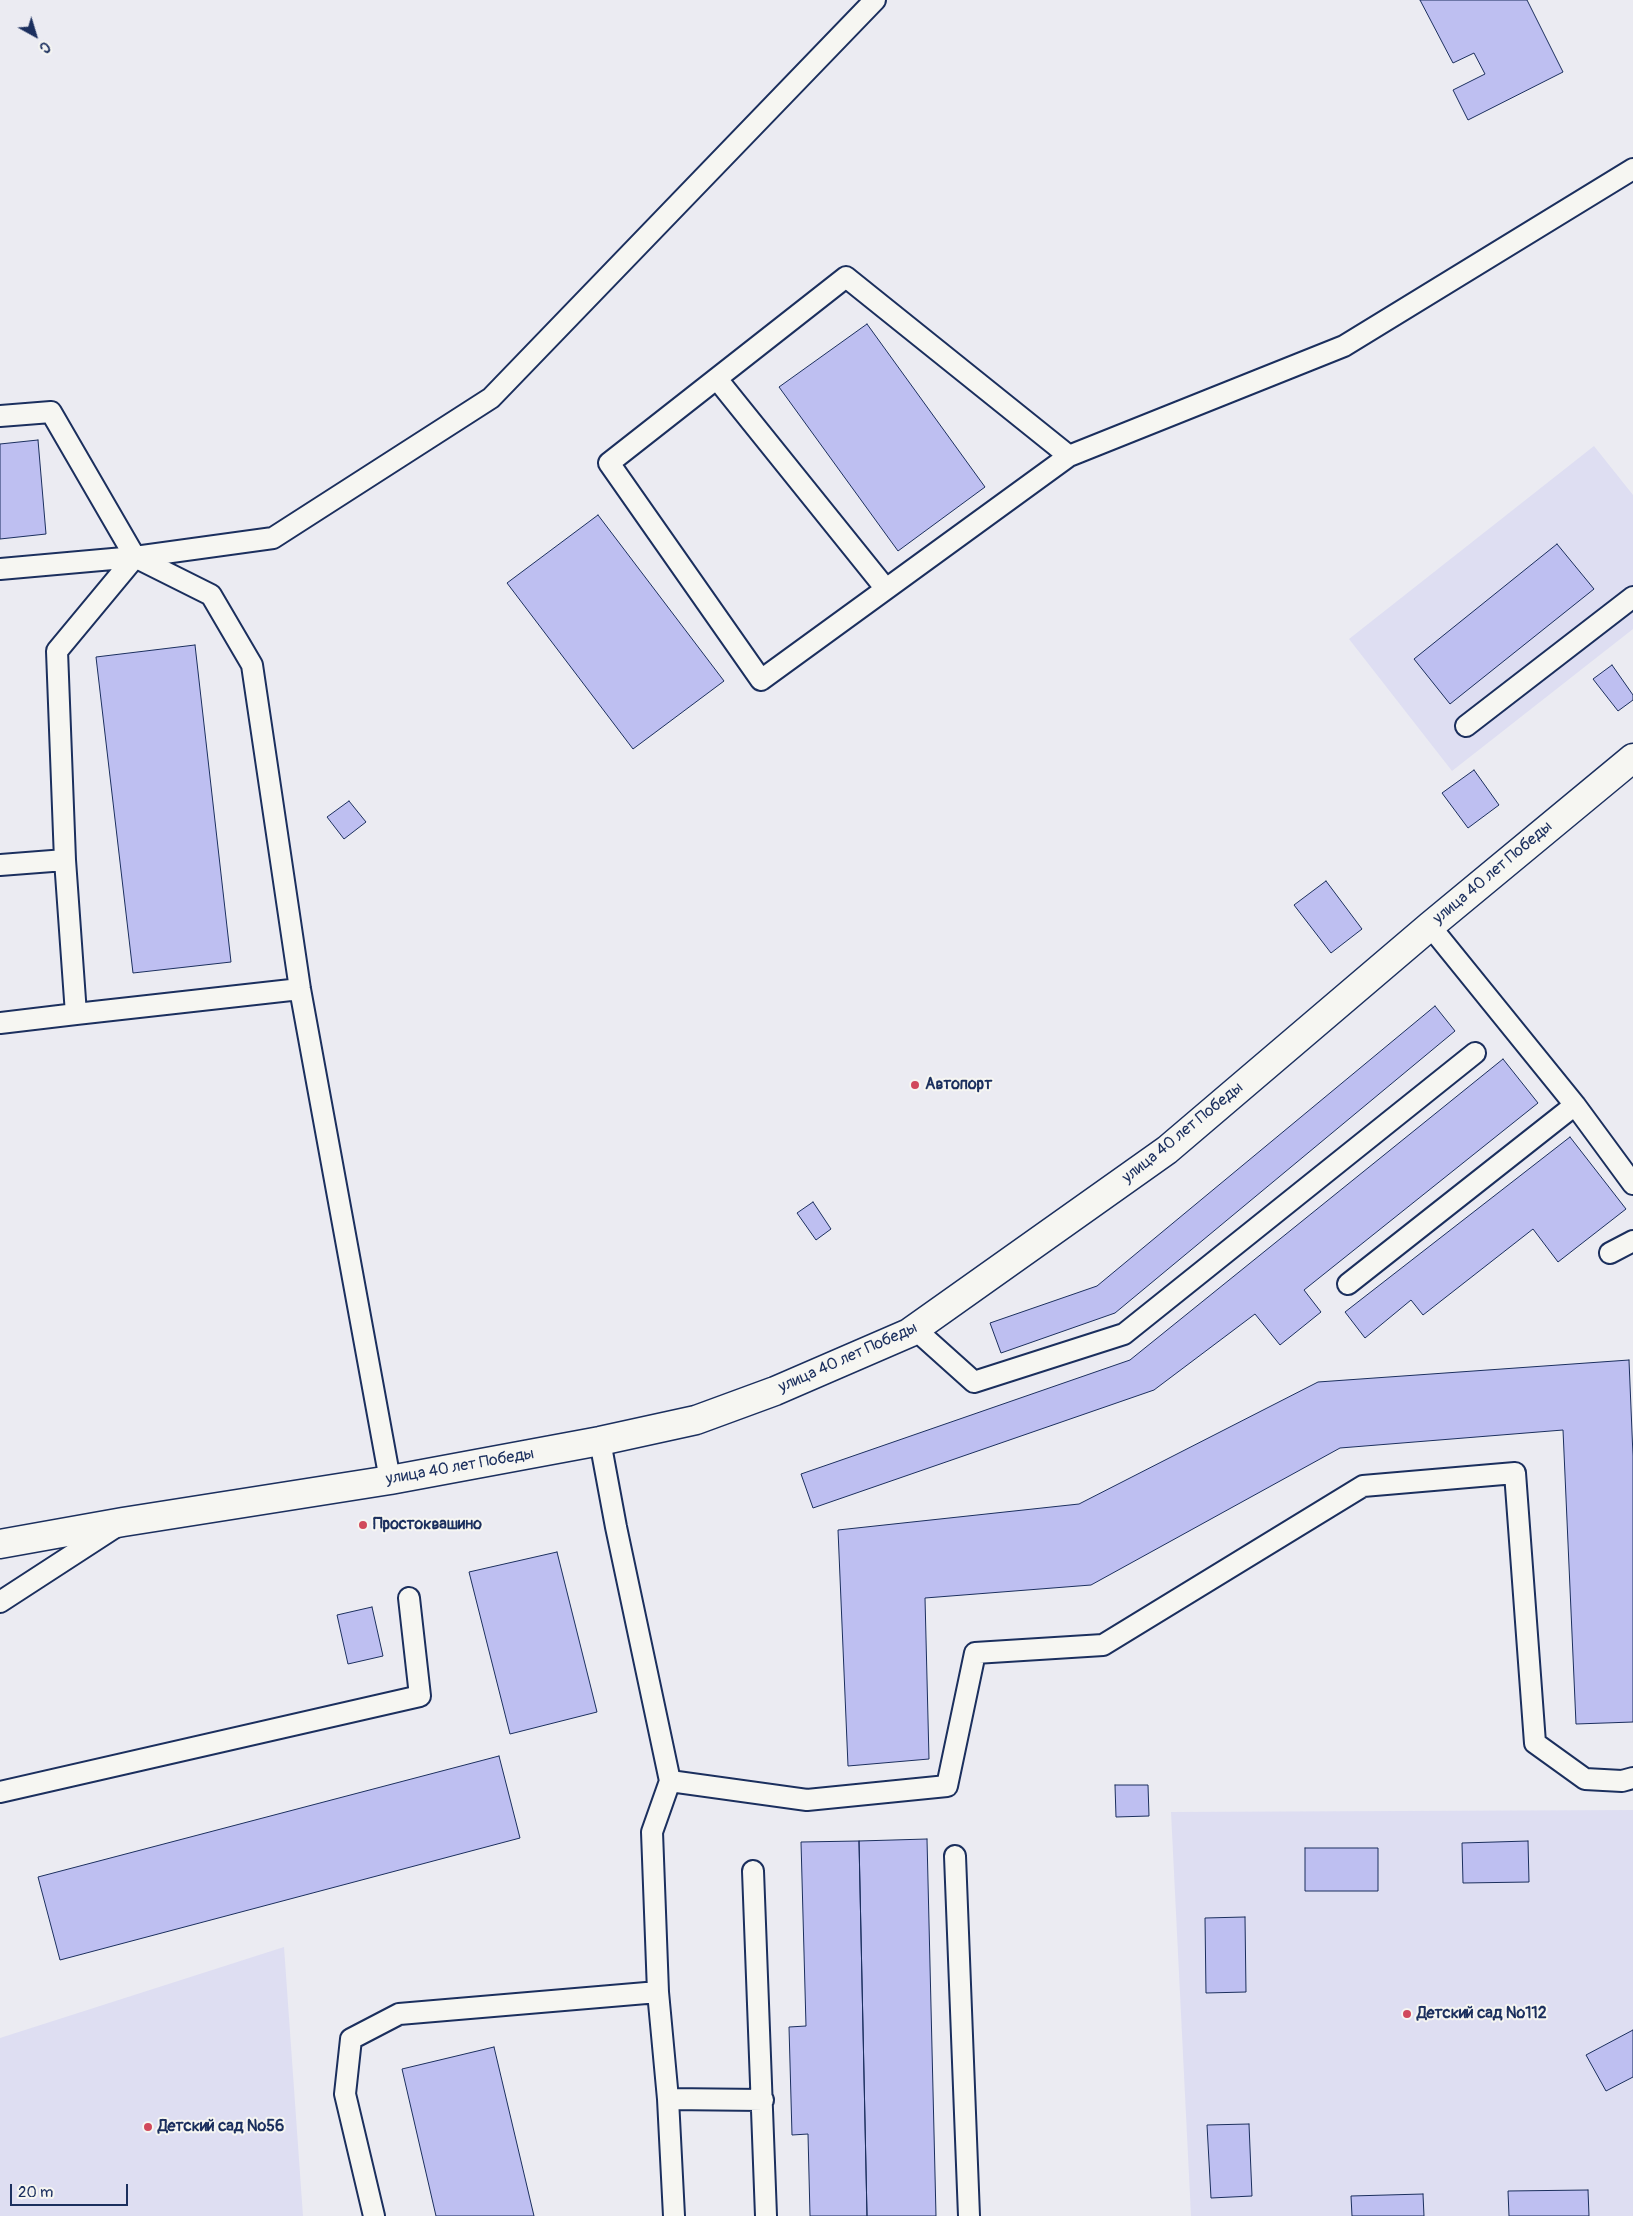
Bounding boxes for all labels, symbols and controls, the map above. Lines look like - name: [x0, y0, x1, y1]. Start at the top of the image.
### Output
- north arrow: [10, 10, 60, 60]
- text: С: [36, 38, 53, 56]
- street label: улица 40 лет Победы: [1429, 817, 1557, 929]
- place label: Автопорт: [925, 1075, 992, 1095]
- street label: улица 40 лет Победы: [1119, 1078, 1247, 1188]
- marker: Автопорт: [909, 1079, 921, 1091]
- street label: улица 40 лет Победы: [776, 1319, 920, 1397]
- street label: улица 40 лет Победы: [385, 1445, 535, 1489]
- place label: Простоквашино: [373, 1515, 482, 1535]
- marker: Простоквашино: [357, 1519, 369, 1531]
- place label: Детский сад №112: [1417, 2004, 1547, 2024]
- marker: Детский сад №112: [1401, 2008, 1413, 2020]
- place label: Детский сад №56: [158, 2117, 284, 2137]
- marker: Детский сад №56: [142, 2121, 154, 2133]
- scale bar: [12, 2174, 130, 2206]
- text: 20 m: [18, 2183, 53, 2202]

